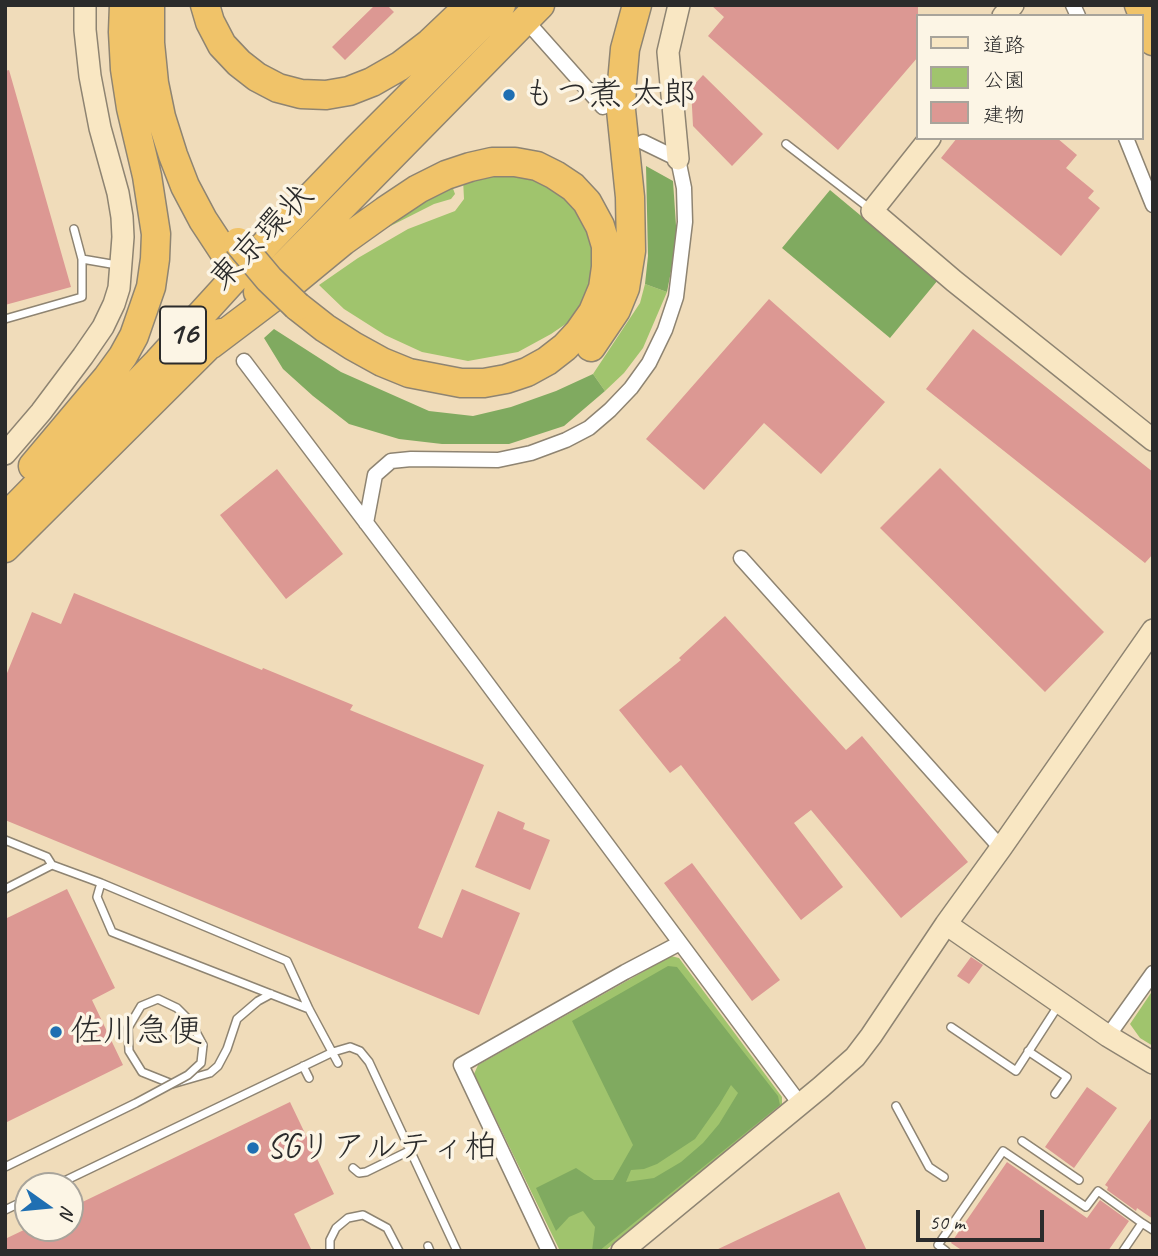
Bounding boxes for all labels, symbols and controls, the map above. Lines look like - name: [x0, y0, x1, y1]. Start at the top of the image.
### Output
- legend: [916, 14, 1144, 140]
- text: 道路: [983, 32, 1025, 58]
- text: 公園: [983, 67, 1025, 93]
- place label: もつ煮 太郎: [523, 75, 696, 115]
- marker: もつ煮 太郎: [501, 87, 517, 103]
- text: 建物: [983, 102, 1025, 128]
- street label: 東京環状: [202, 177, 322, 299]
- road number: 16: [160, 306, 206, 363]
- place label: 佐川急便: [70, 1012, 202, 1052]
- marker: 佐川急便: [48, 1024, 64, 1040]
- place label: SGリアルティ柏: [267, 1128, 497, 1168]
- marker: SGリアルティ柏: [245, 1140, 261, 1156]
- north arrow: [14, 1172, 84, 1242]
- scale bar: [920, 1196, 1048, 1240]
- text: N: [54, 1203, 80, 1221]
- text: 50 m: [929, 1209, 965, 1235]

